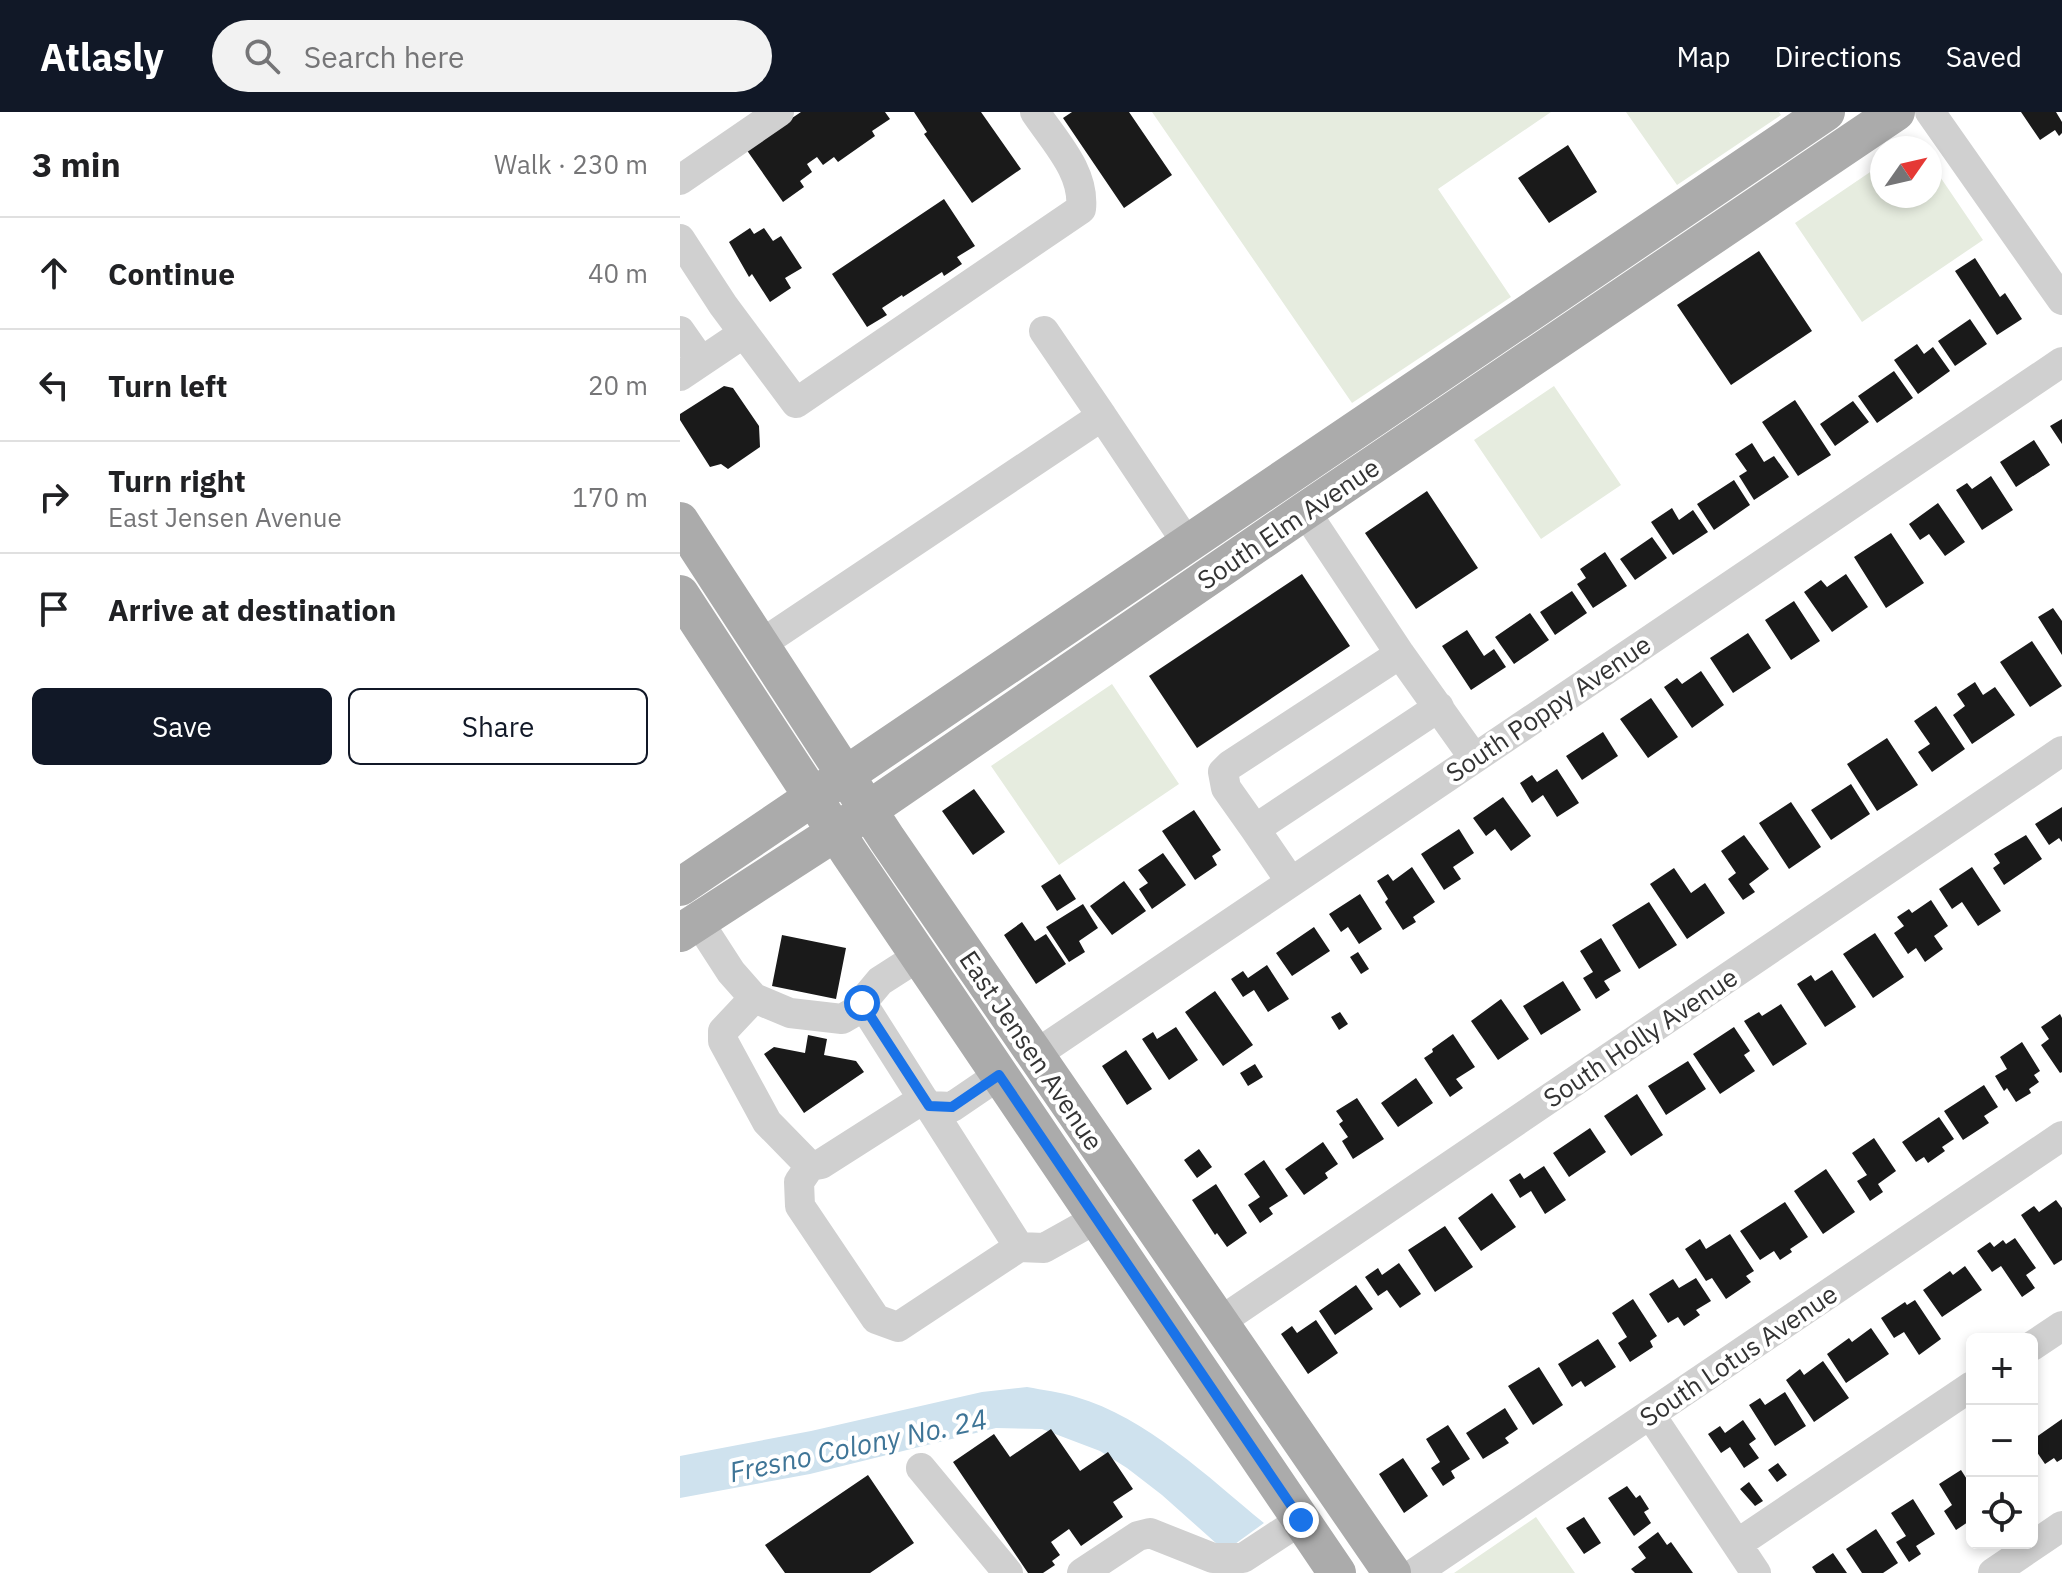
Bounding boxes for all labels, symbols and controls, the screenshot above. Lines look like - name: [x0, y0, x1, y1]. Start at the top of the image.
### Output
- search box: [212, 20, 772, 92]
- text: Atlasly: [40, 32, 164, 81]
- icon: search: [240, 34, 284, 78]
- text: Search here: [304, 37, 465, 76]
- text: Map: [1676, 38, 1730, 75]
- text: Directions: [1774, 38, 1902, 75]
- text: Saved: [1946, 38, 2022, 75]
- north arrow: [1870, 136, 1942, 208]
- text: 3 min: [32, 142, 121, 186]
- text: Walk · 230 m: [494, 147, 648, 181]
- icon: ahead: [32, 251, 76, 295]
- text: Continue: [108, 254, 235, 293]
- text: 40 m: [588, 256, 648, 290]
- icon: left: [32, 363, 76, 407]
- text: Turn left: [108, 366, 227, 405]
- text: 20 m: [588, 368, 648, 402]
- street label: South Elm Avenue: [1190, 450, 1386, 596]
- text: Turn right: [108, 461, 246, 500]
- icon: right: [32, 475, 76, 519]
- text: 170 m: [572, 480, 648, 514]
- text: East Jensen Avenue: [108, 500, 342, 534]
- icon: arrive: [32, 587, 76, 631]
- text: Arrive at destination: [108, 590, 396, 629]
- street label: South Poppy Avenue: [1439, 627, 1657, 789]
- button: Save: [32, 688, 332, 765]
- button: Share: [348, 688, 648, 765]
- street label: East Jensen Avenue: [953, 944, 1111, 1156]
- street label: South Holly Avenue: [1536, 959, 1744, 1115]
- route start: [844, 985, 880, 1021]
- street label: South Lotus Avenue: [1633, 1276, 1843, 1434]
- map controls: [1966, 1333, 2038, 1549]
- button: +: [1966, 1333, 2038, 1405]
- water label: Fresno Colony No. 24: [726, 1400, 990, 1490]
- button: −: [1966, 1405, 2038, 1477]
- button: locate: [1966, 1477, 2038, 1549]
- route end: [1283, 1502, 1319, 1538]

